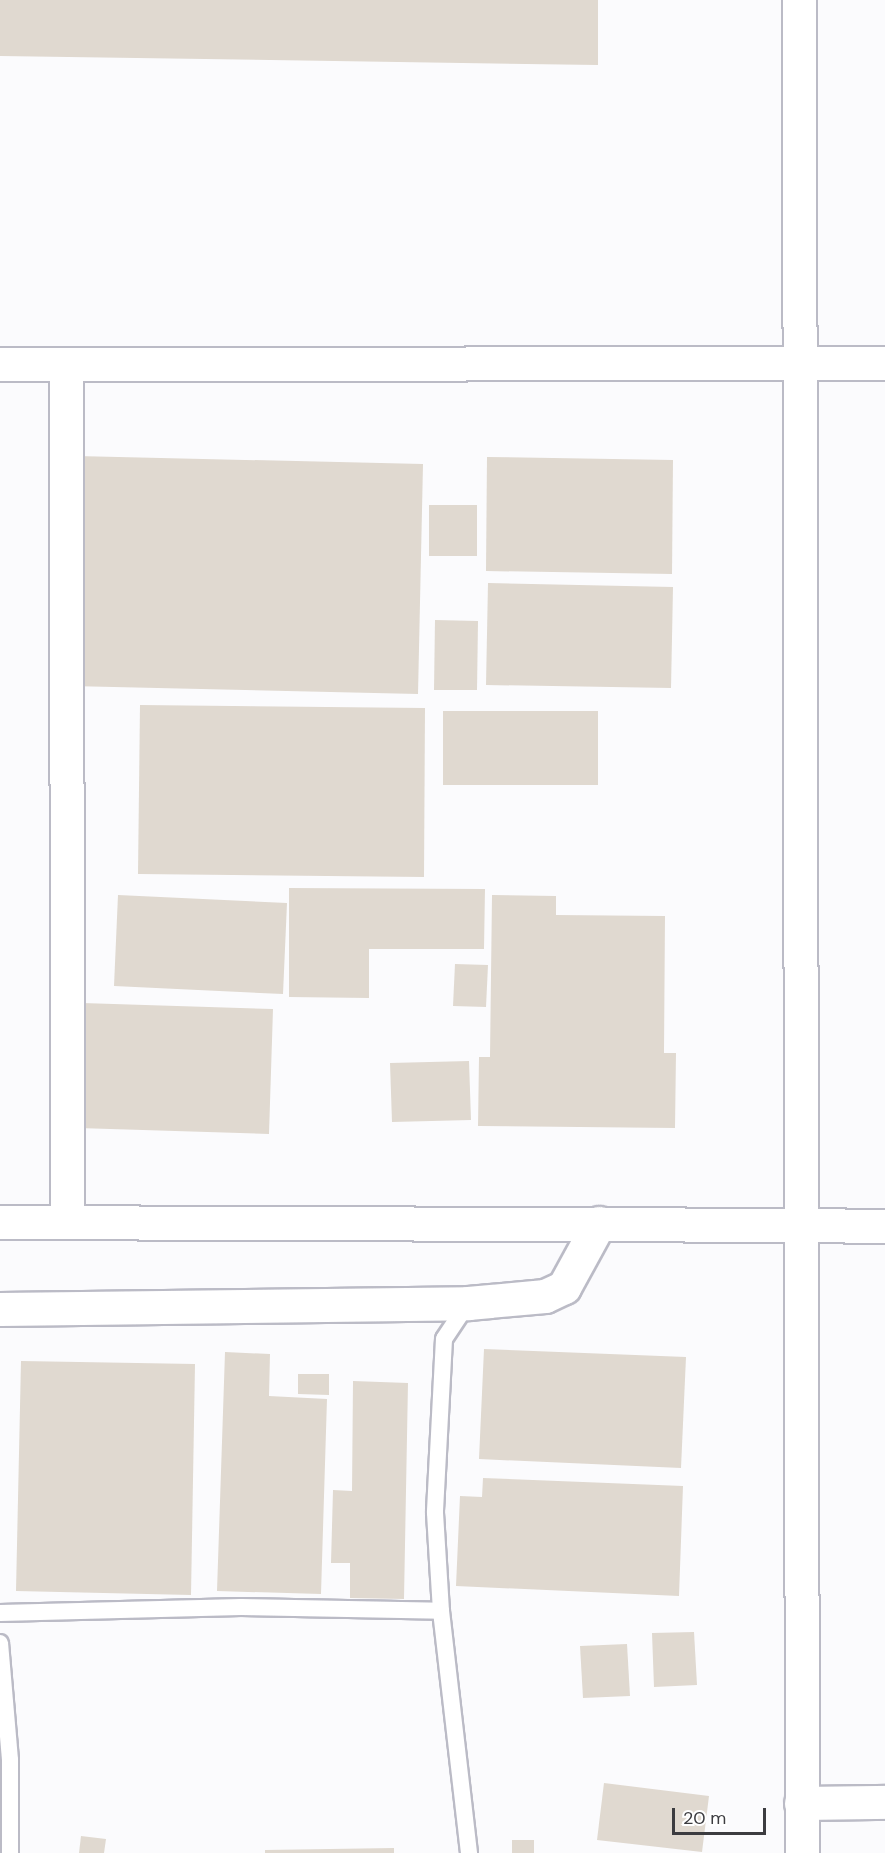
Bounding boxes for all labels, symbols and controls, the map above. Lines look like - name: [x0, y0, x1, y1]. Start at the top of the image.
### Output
- scale bar: [675, 1796, 770, 1834]
- text: 20 m: [683, 1806, 726, 1830]

